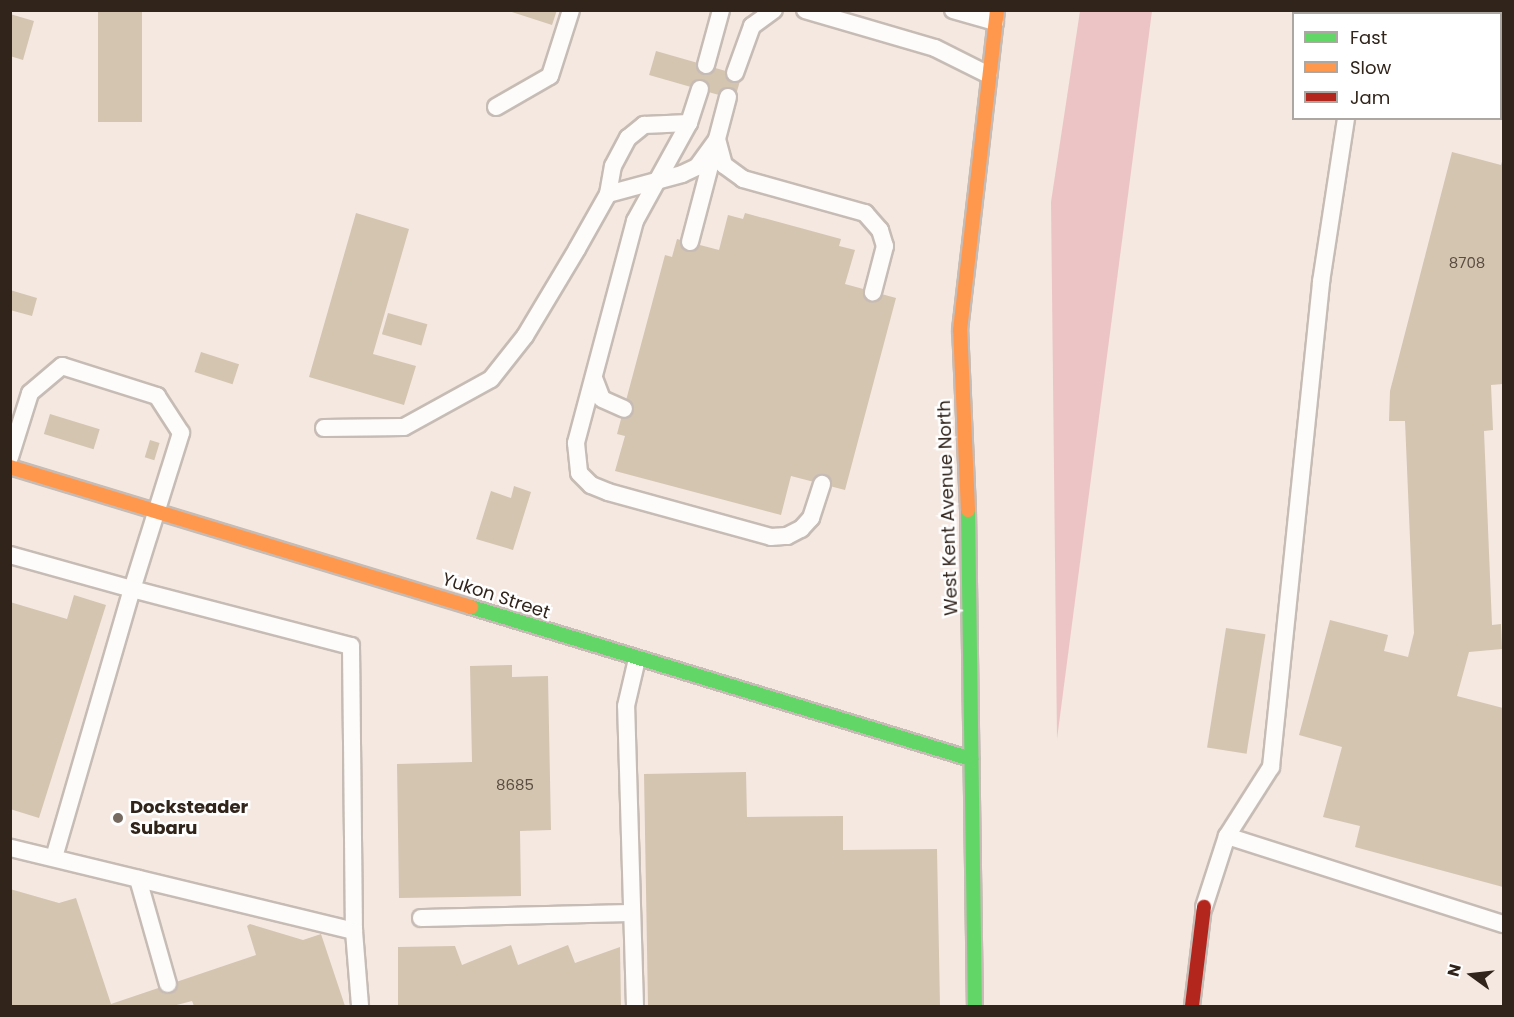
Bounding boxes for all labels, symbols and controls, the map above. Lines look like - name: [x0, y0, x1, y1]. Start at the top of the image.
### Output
- legend: [1292, 12, 1502, 120]
- text: Fast: [1350, 25, 1387, 50]
- text: Slow: [1350, 55, 1391, 80]
- text: Jam: [1350, 85, 1390, 110]
- house number: 8708: [1449, 254, 1485, 272]
- street label: West Kent Avenue North: [933, 400, 963, 616]
- street label: Yukon Street: [439, 568, 553, 624]
- house number: 8685: [496, 776, 534, 794]
- place label: Docksteader Subaru: [130, 797, 248, 840]
- marker: Docksteader Subaru: [111, 811, 125, 825]
- north arrow: [1442, 945, 1502, 1005]
- text: N: [1441, 961, 1467, 979]

